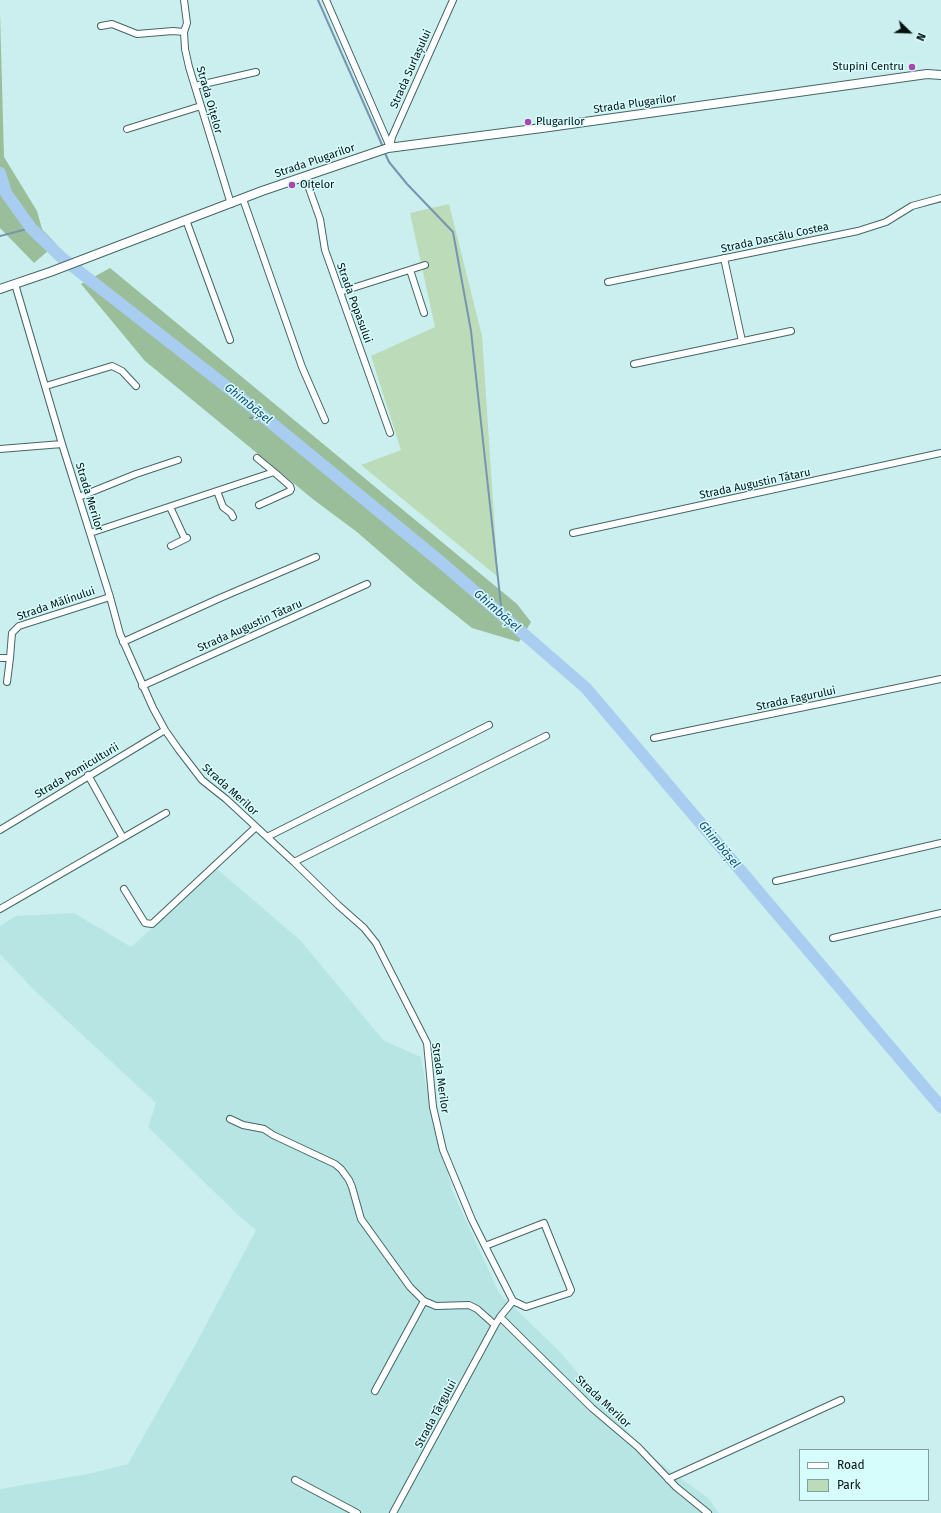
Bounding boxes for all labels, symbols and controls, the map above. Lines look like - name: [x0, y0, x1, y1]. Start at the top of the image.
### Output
- north arrow: [889, 12, 929, 52]
- street label: Strada Surlașului: [388, 27, 434, 111]
- text: N: [913, 31, 928, 43]
- place label: Stupini Centru: [833, 60, 904, 74]
- marker: Stupini Centru: [907, 62, 917, 72]
- street label: Strada Oițelor: [193, 65, 225, 135]
- street label: Strada Plugarilor: [593, 92, 677, 116]
- place label: Plugarilor: [536, 115, 585, 129]
- marker: Plugarilor: [523, 117, 533, 127]
- street label: Strada Plugarilor: [273, 141, 357, 181]
- place label: Oițelor: [300, 178, 334, 192]
- marker: Oițelor: [287, 180, 297, 190]
- street label: Strada Dascălu Costea: [720, 220, 830, 256]
- street label: Strada Popasului: [333, 261, 375, 345]
- water label: Ghimbășel: [221, 380, 275, 428]
- street label: Strada Merilor: [72, 461, 106, 533]
- street label: Strada Augustin Tătaru: [698, 466, 812, 502]
- street label: Strada Mălinului: [15, 584, 97, 624]
- water label: Ghimbășel: [471, 587, 523, 635]
- street label: Strada Augustin Tătaru: [196, 597, 304, 655]
- street label: Strada Fagurului: [755, 684, 837, 714]
- street label: Strada Pomiculturii: [33, 741, 121, 801]
- street label: Strada Merilor: [199, 761, 261, 819]
- water label: Ghimbășel: [695, 819, 743, 871]
- street label: Strada Merilor: [429, 1042, 451, 1114]
- street label: Strada Merilor: [573, 1373, 633, 1431]
- street label: Strada Târgului: [413, 1378, 459, 1450]
- legend: [799, 1449, 929, 1501]
- text: Road: [837, 1458, 865, 1472]
- text: Park: [837, 1478, 861, 1492]

